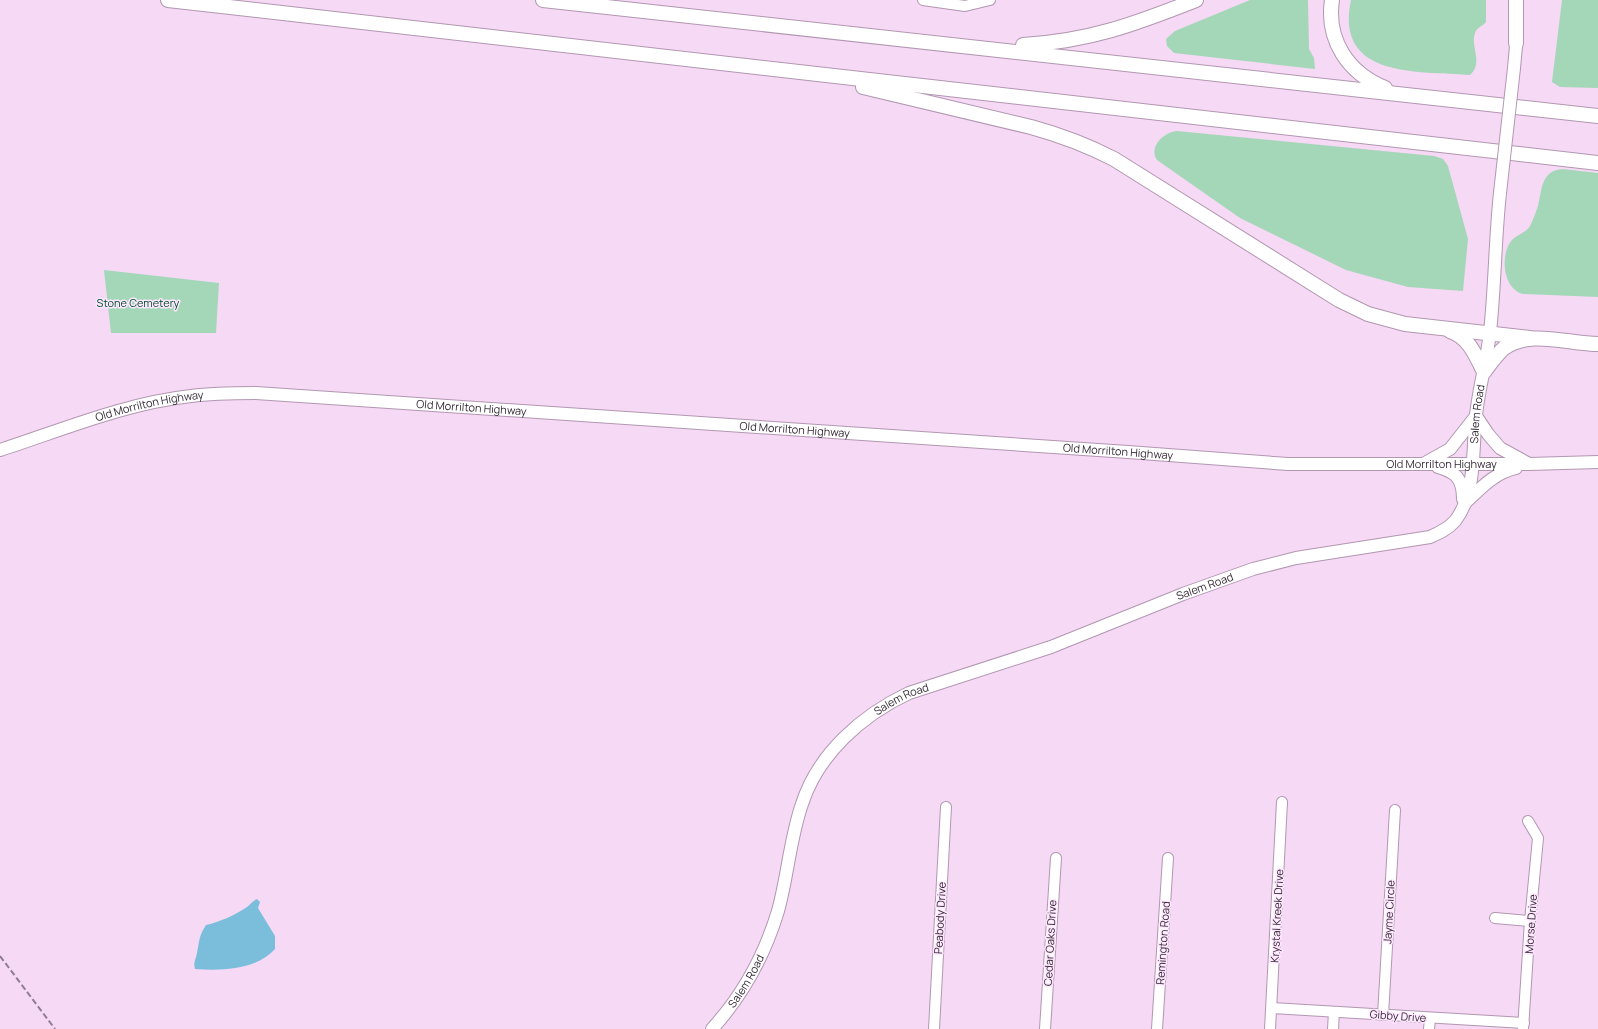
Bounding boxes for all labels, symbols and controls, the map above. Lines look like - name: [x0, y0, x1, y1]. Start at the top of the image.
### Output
- park label: Stone Cemetery: [97, 295, 180, 310]
- street label: Salem Road: [1466, 383, 1488, 444]
- street label: Old Morrilton Highway: [93, 387, 204, 424]
- street label: Old Morrilton Highway: [416, 396, 527, 418]
- street label: Old Morrilton Highway: [739, 418, 851, 440]
- street label: Old Morrilton Highway: [1062, 440, 1174, 462]
- street label: Old Morrilton Highway: [1386, 456, 1497, 471]
- street label: Salem Road: [1174, 569, 1235, 603]
- street label: Salem Road: [871, 679, 930, 718]
- street label: Krystal Kreek Drive: [1267, 868, 1286, 963]
- street label: Jayme Circle: [1379, 879, 1398, 944]
- street label: Peabody Drive: [930, 881, 949, 954]
- street label: Morse Drive: [1521, 893, 1540, 954]
- street label: Cedar Oaks Drive: [1040, 899, 1059, 986]
- street label: Remington Road: [1152, 901, 1173, 985]
- street label: Salem Road: [724, 952, 767, 1010]
- street label: Gibby Drive: [1369, 1006, 1427, 1025]

